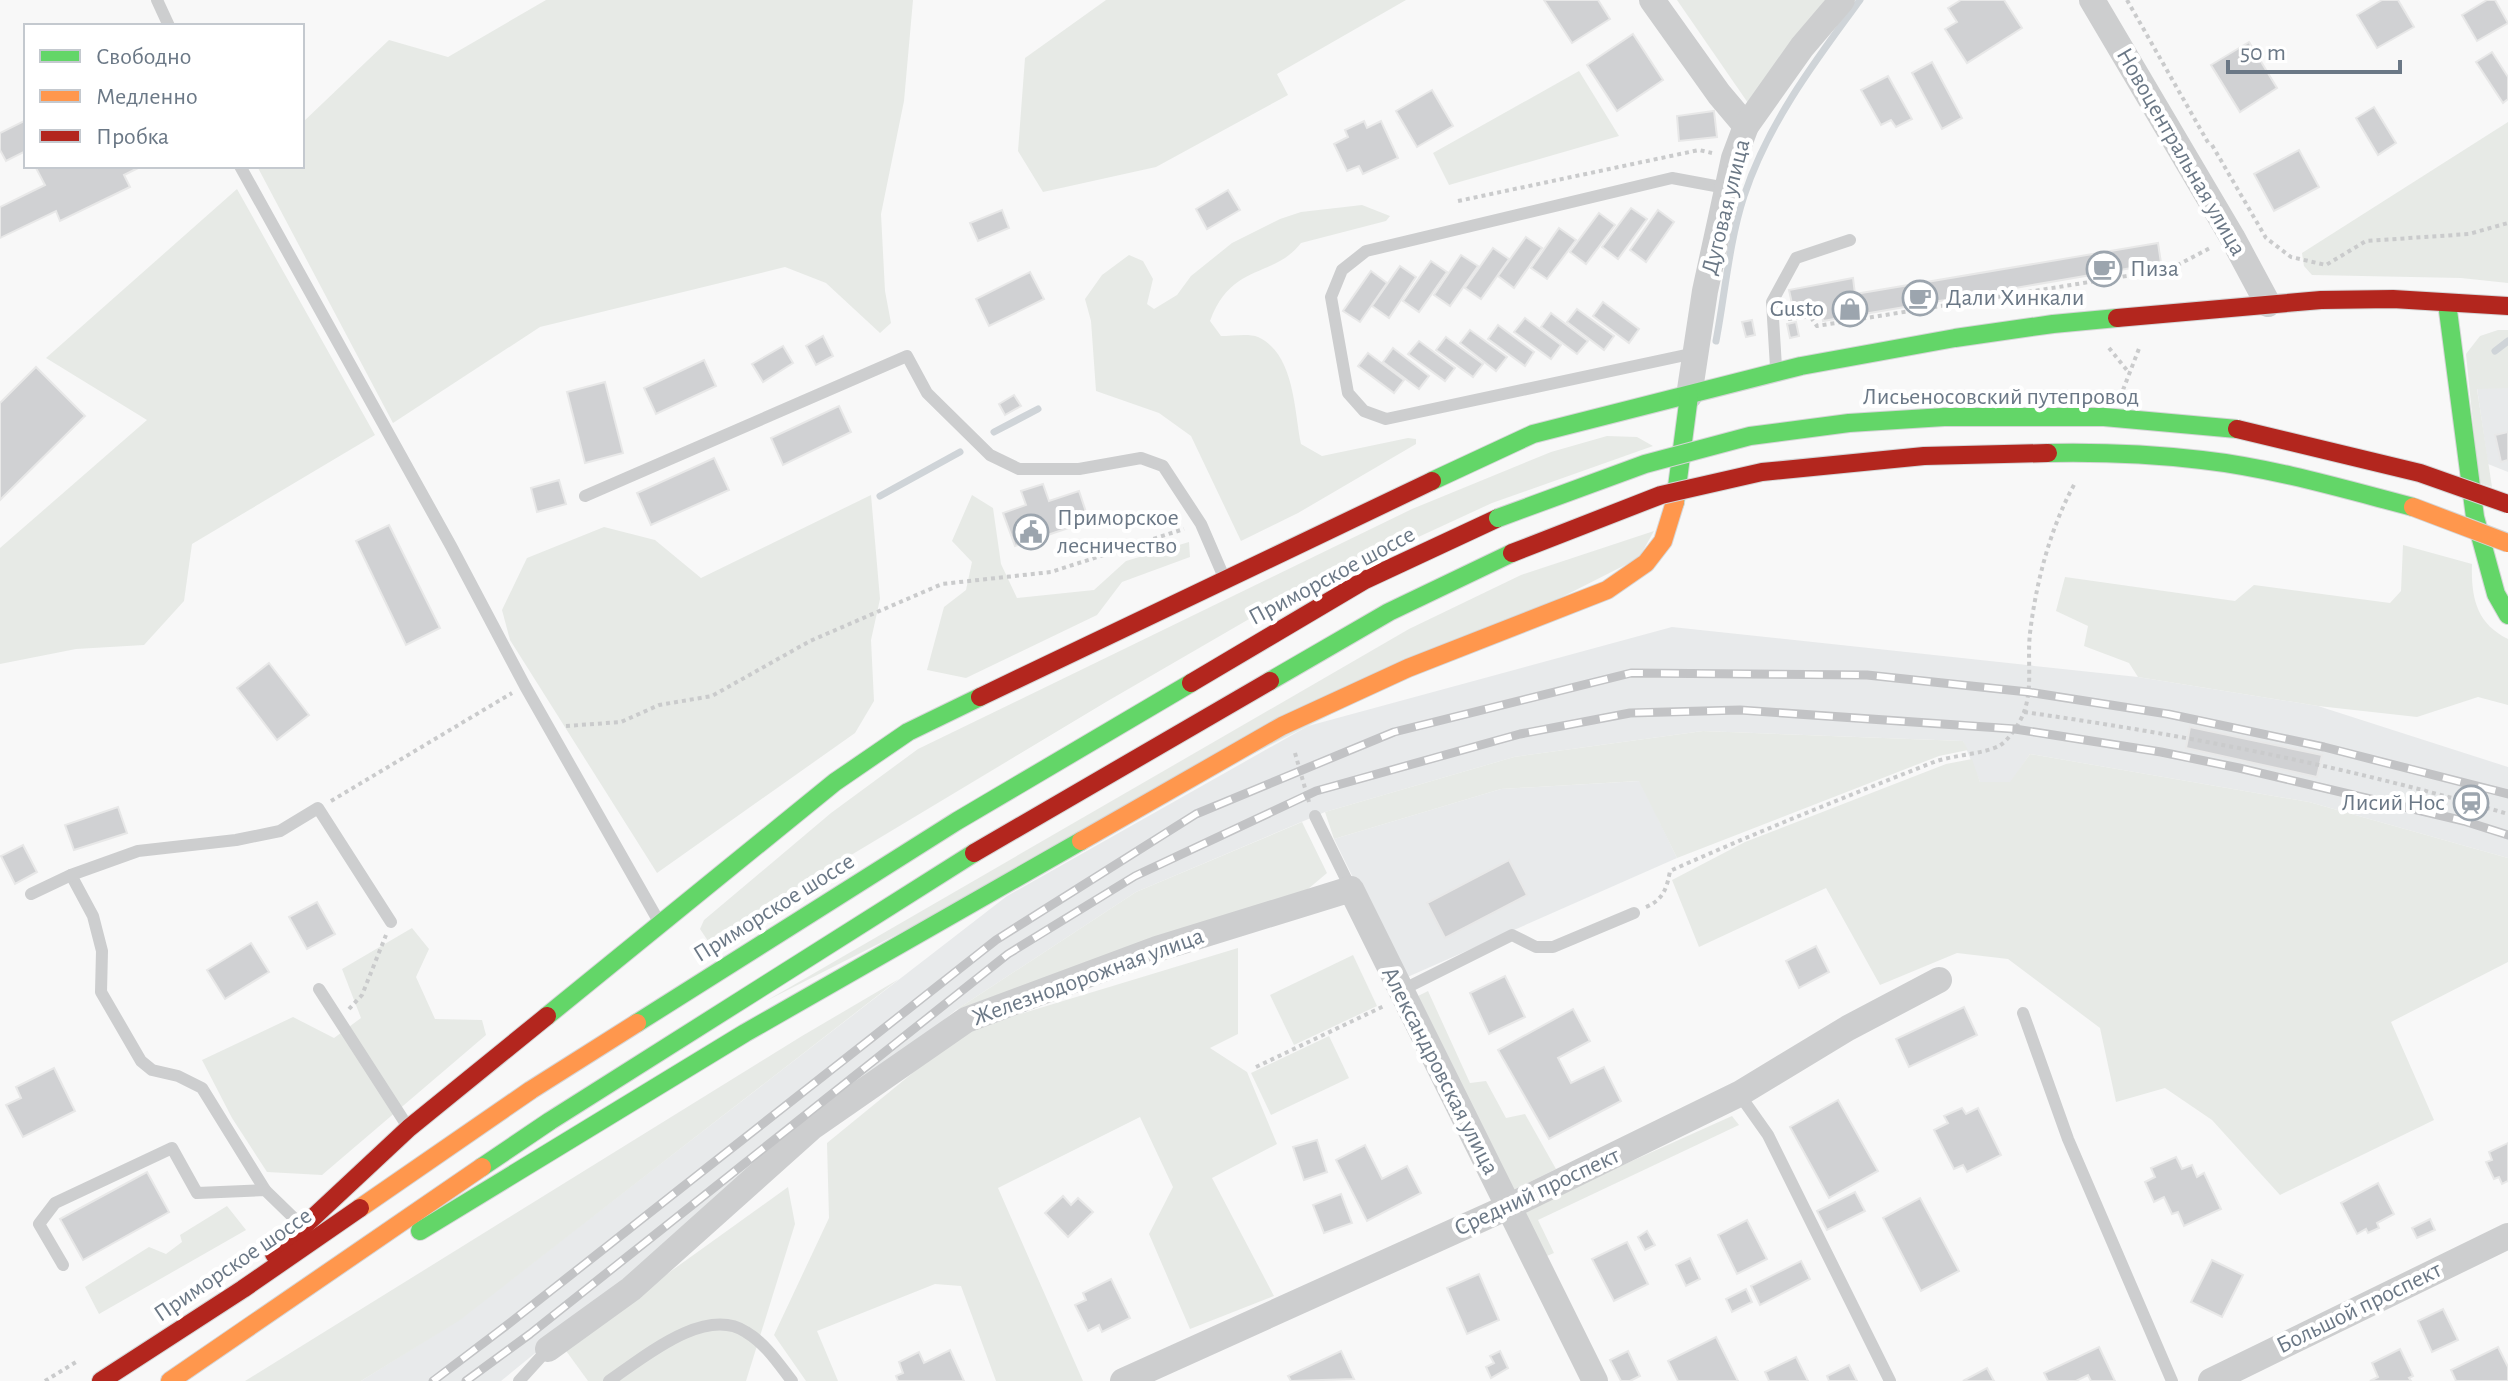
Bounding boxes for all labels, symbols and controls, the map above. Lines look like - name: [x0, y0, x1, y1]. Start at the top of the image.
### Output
- legend: [24, 24, 304, 168]
- scale bar: [2228, 24, 2400, 74]
- text: 50 m: [2240, 41, 2286, 65]
- street label: Новоцентральная улица: [2112, 44, 2250, 260]
- text: Свободно: [96, 45, 191, 69]
- text: Медленно: [96, 85, 198, 109]
- text: Пробка: [96, 125, 169, 149]
- street label: Дуговая улица: [1698, 137, 1754, 277]
- cafe icon: Пиза: [2085, 250, 2123, 288]
- place label: Пиза: [2130, 257, 2179, 281]
- cafe icon: Дали Хинкали: [1901, 279, 1939, 317]
- place label: Дали Хинкали: [1946, 286, 2084, 310]
- shop icon: Gusto: [1831, 290, 1869, 328]
- place label: Gusto: [1770, 297, 1824, 321]
- street label: Лисьеносовский путепровод: [1863, 385, 2139, 409]
- place label: Приморское лесничество: [1057, 506, 1179, 558]
- public building icon: Приморское лесничество: [1012, 513, 1050, 551]
- street label: Приморское шоссе: [1245, 522, 1419, 630]
- station icon: Лисий Нос: [2452, 784, 2490, 822]
- place label: Лисий Нос: [2342, 791, 2445, 815]
- street label: Приморское шоссе: [689, 849, 859, 967]
- street label: Железнодорожная улица: [969, 924, 1207, 1030]
- street label: Александровская улица: [1377, 963, 1503, 1179]
- street label: Средний проспект: [1451, 1143, 1624, 1241]
- street label: Приморское шоссе: [150, 1203, 316, 1327]
- street label: Большой проспект: [2273, 1258, 2446, 1358]

